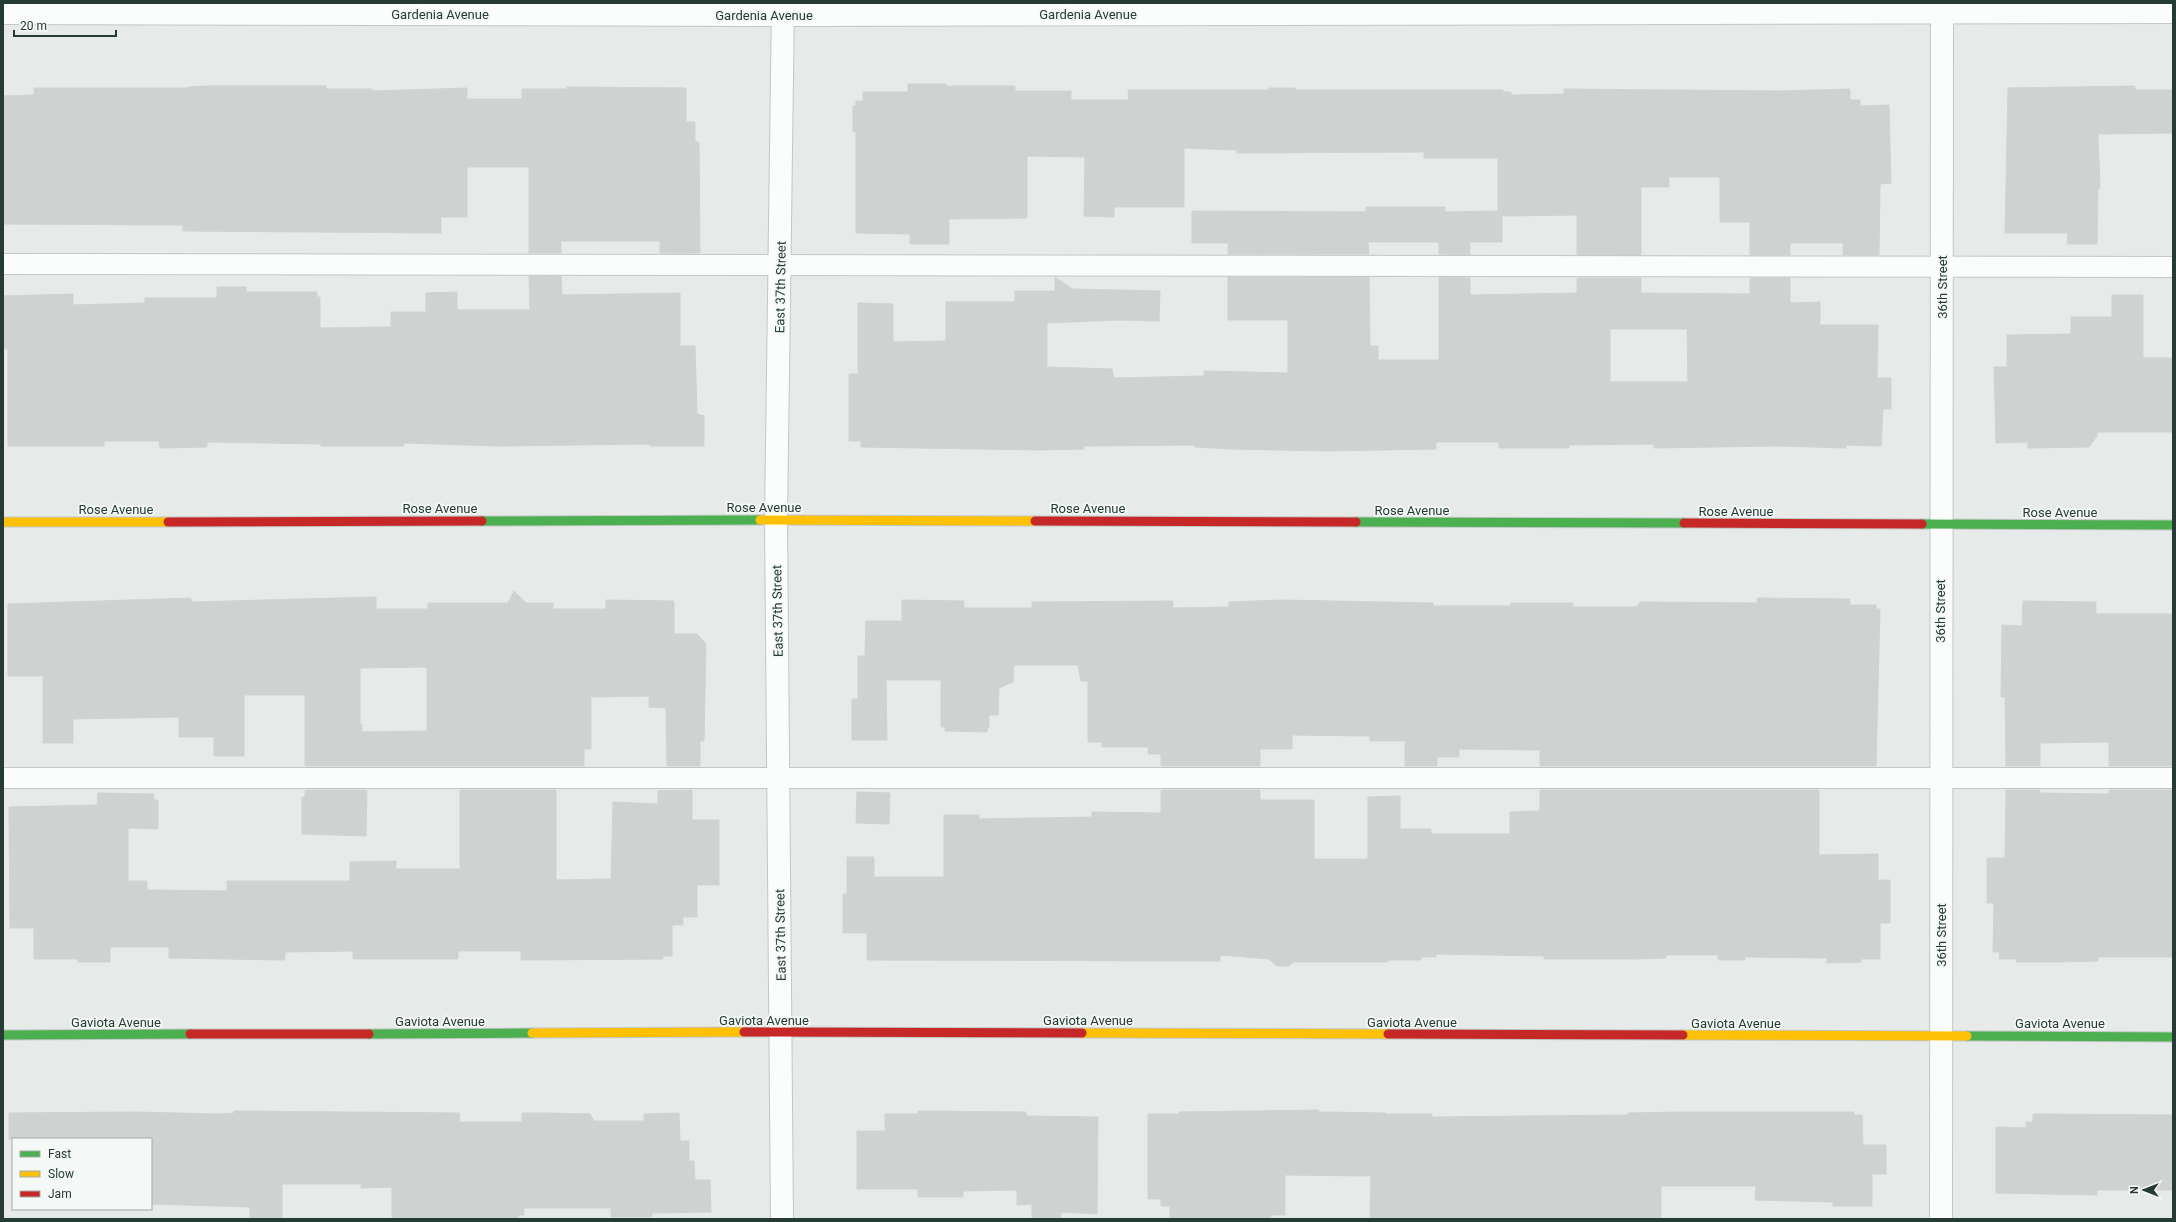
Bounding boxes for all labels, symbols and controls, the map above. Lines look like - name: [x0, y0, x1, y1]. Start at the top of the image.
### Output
- street label: Gardenia Avenue: [391, 7, 489, 22]
- street label: Gardenia Avenue: [1039, 7, 1137, 22]
- street label: Gardenia Avenue: [715, 8, 813, 23]
- scale bar: [14, 12, 116, 38]
- text: 20 m: [20, 19, 47, 33]
- street label: East 37th Street: [772, 241, 789, 333]
- street label: 36th Street: [1935, 255, 1950, 319]
- street label: Rose Avenue: [727, 500, 801, 515]
- street label: Rose Avenue: [403, 501, 477, 516]
- street label: Rose Avenue: [1051, 501, 1125, 516]
- street label: Rose Avenue: [79, 502, 153, 517]
- street label: Rose Avenue: [1375, 503, 1449, 518]
- street label: Rose Avenue: [1699, 504, 1773, 519]
- street label: Rose Avenue: [2023, 505, 2097, 520]
- street label: East 37th Street: [769, 565, 786, 657]
- street label: 36th Street: [1933, 579, 1948, 643]
- street label: East 37th Street: [772, 889, 789, 981]
- street label: 36th Street: [1934, 903, 1949, 967]
- street label: Gaviota Avenue: [719, 1013, 809, 1028]
- street label: Gaviota Avenue: [1043, 1013, 1133, 1028]
- street label: Gaviota Avenue: [395, 1014, 485, 1029]
- street label: Gaviota Avenue: [71, 1015, 161, 1030]
- street label: Gaviota Avenue: [1367, 1015, 1457, 1030]
- street label: Gaviota Avenue: [1691, 1016, 1781, 1031]
- street label: Gaviota Avenue: [2015, 1016, 2105, 1031]
- legend: [12, 1138, 152, 1210]
- text: Fast: [48, 1147, 71, 1161]
- text: Slow: [48, 1167, 74, 1181]
- north arrow: [2124, 1170, 2164, 1210]
- text: N: [2128, 1186, 2141, 1194]
- text: Jam: [48, 1187, 72, 1201]

